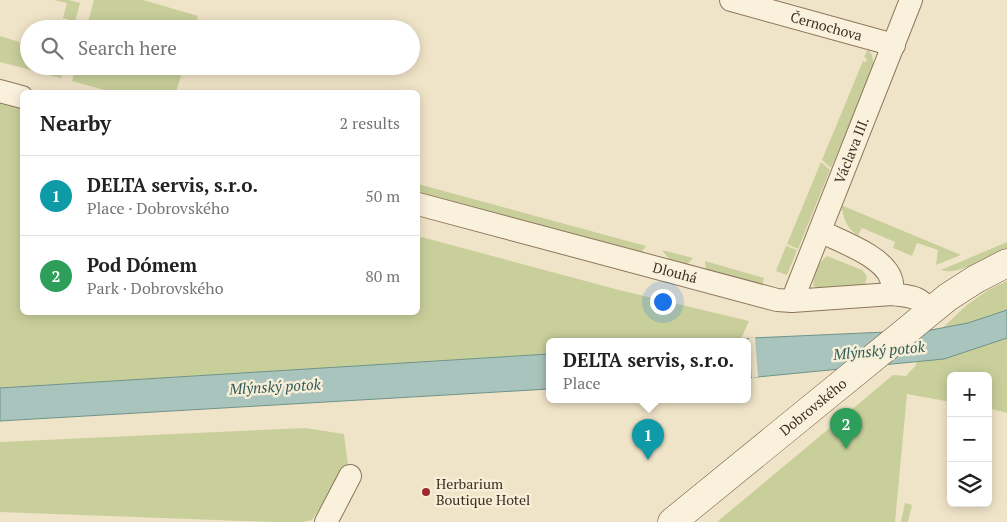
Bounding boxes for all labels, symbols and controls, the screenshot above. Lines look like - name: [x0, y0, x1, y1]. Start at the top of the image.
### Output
- street label: Černochova: [789, 7, 865, 45]
- search box: [20, 20, 420, 75]
- icon: search: [38, 34, 66, 62]
- text: Search here: [78, 35, 177, 60]
- text: Nearby: [40, 109, 111, 137]
- text: 2 results: [340, 112, 400, 134]
- street label: Václava III.: [829, 114, 873, 186]
- text: DELTA servis, s.r.o.: [87, 172, 258, 197]
- text: 1: [51, 185, 61, 207]
- text: 50 m: [365, 185, 400, 207]
- text: Place · Dobrovského: [87, 197, 229, 219]
- text: Pod Dómem: [87, 252, 197, 277]
- street label: Dlouhá: [651, 257, 699, 287]
- text: 2: [51, 265, 61, 287]
- text: 80 m: [365, 265, 400, 287]
- text: Park · Dobrovského: [87, 277, 224, 299]
- your location: [650, 289, 676, 315]
- water label: Mlýnský potok: [831, 336, 926, 364]
- popup: [546, 338, 751, 403]
- text: DELTA servis, s.r.o.: [563, 347, 734, 372]
- text: Place: [563, 372, 601, 394]
- map controls: [947, 372, 992, 507]
- button: +: [947, 372, 992, 417]
- street label: Dobrovského: [775, 373, 851, 440]
- water label: Mlýnský potok: [228, 374, 322, 398]
- pin: 2: [830, 408, 862, 449]
- button: −: [947, 417, 992, 462]
- pin: 1: [632, 419, 664, 460]
- button: layers: [947, 462, 992, 507]
- place label: Herbarium Boutique Hotel: [436, 474, 530, 509]
- marker: Herbarium Boutique Hotel: [420, 486, 432, 498]

